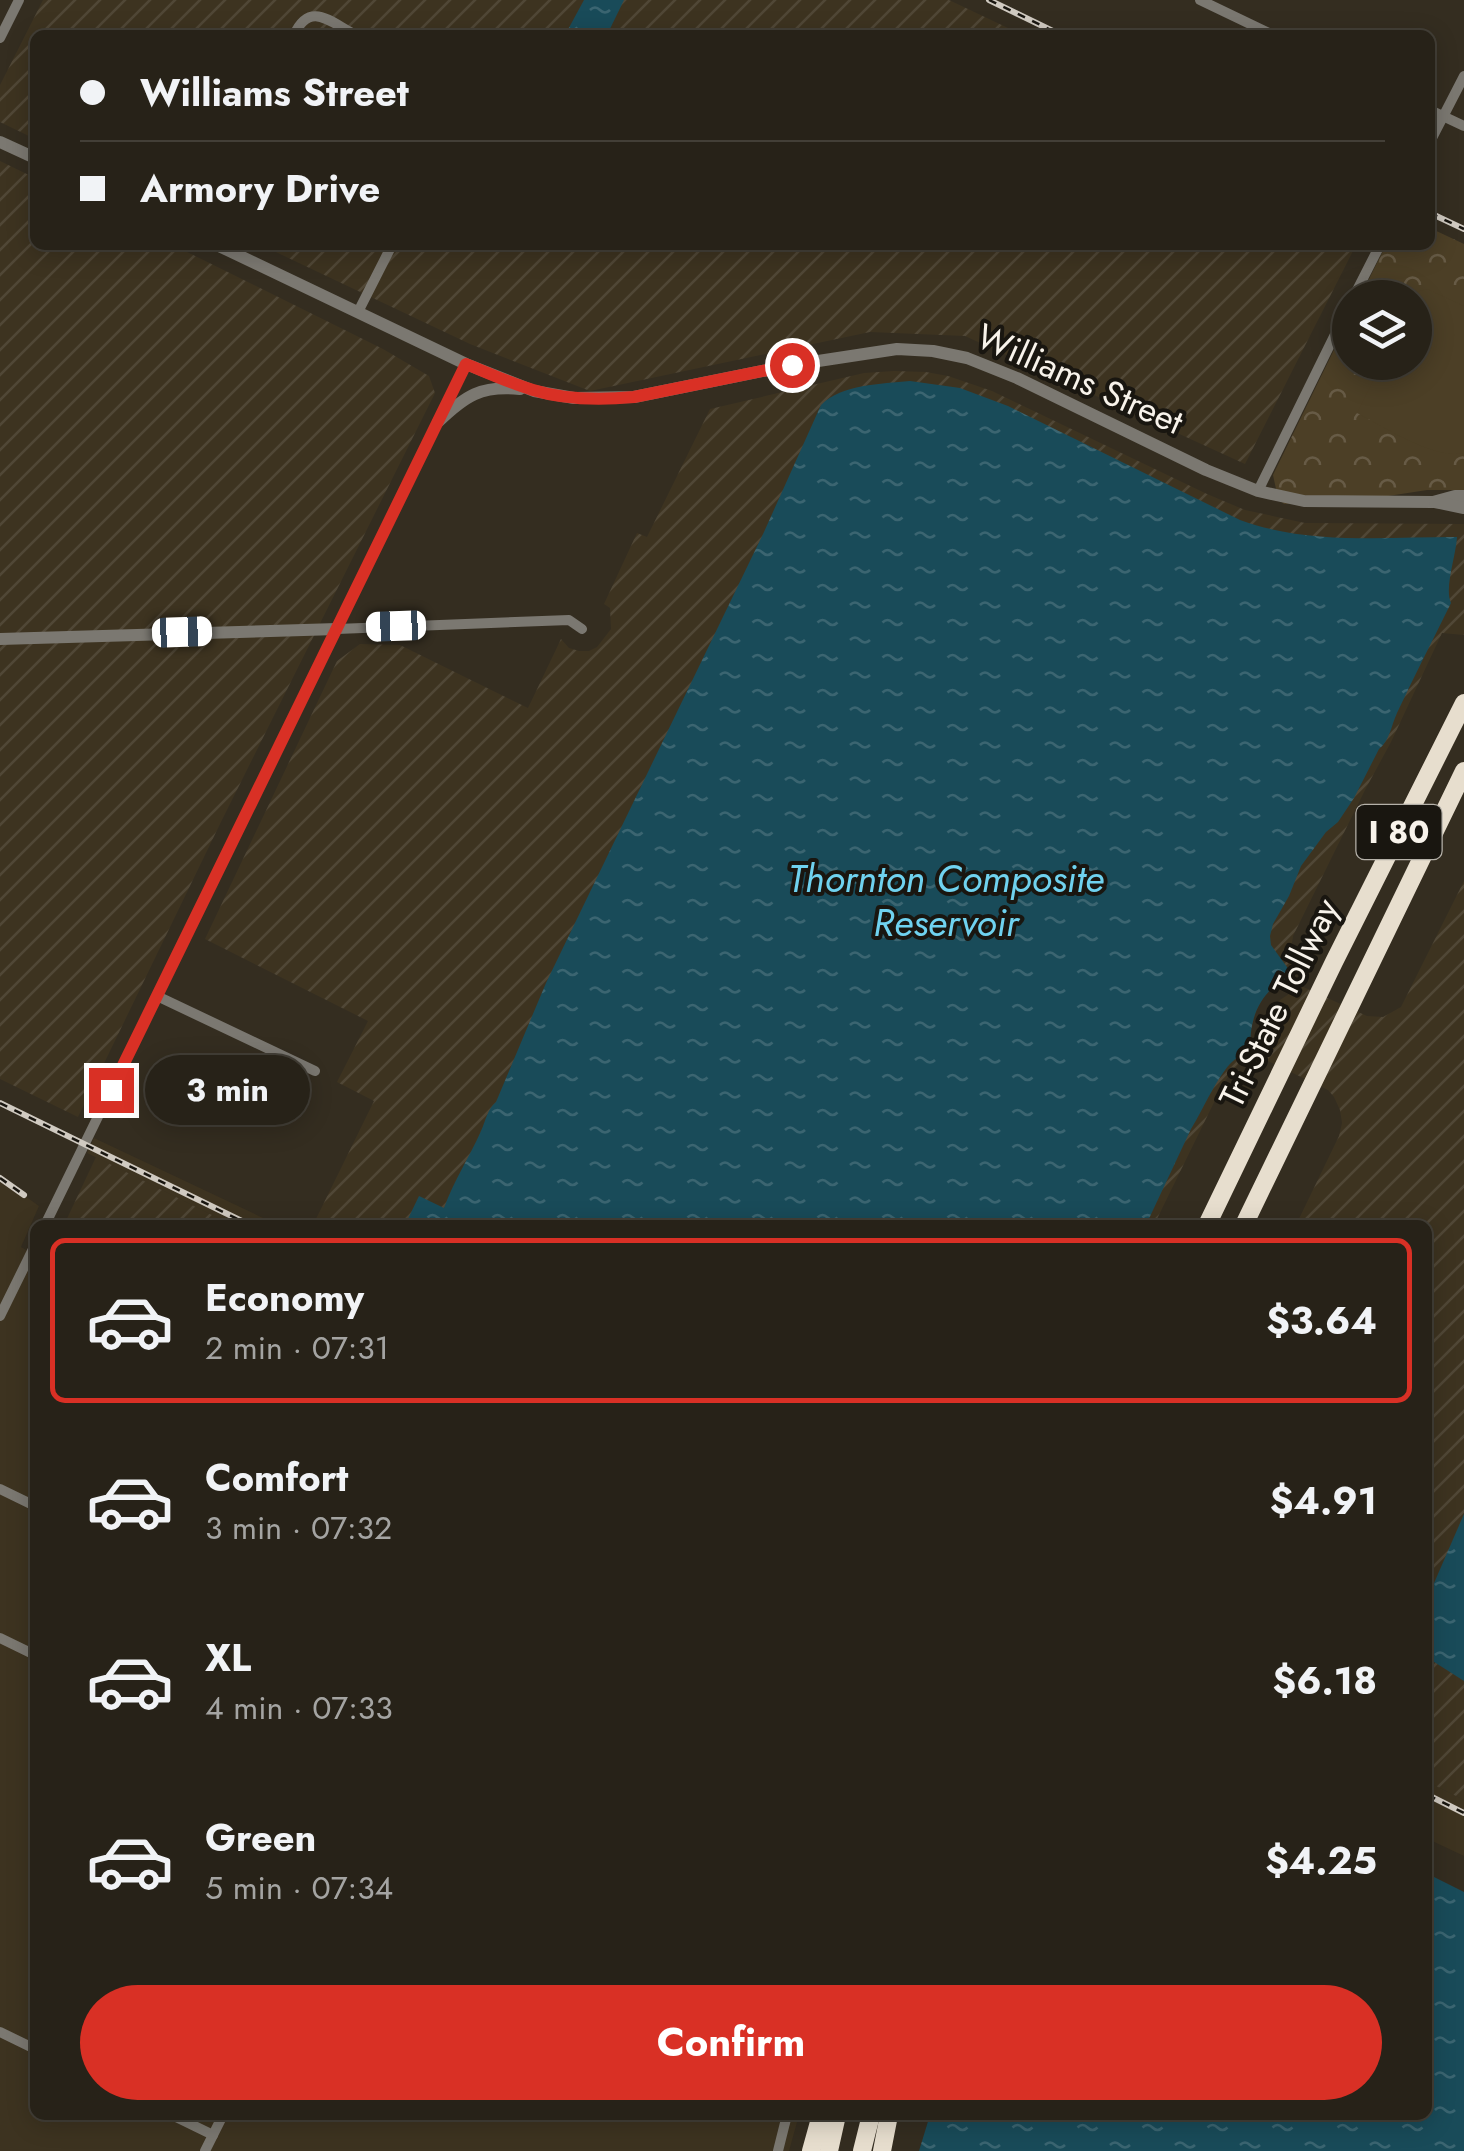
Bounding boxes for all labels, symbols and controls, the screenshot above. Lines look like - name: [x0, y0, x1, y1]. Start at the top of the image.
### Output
- text: Williams Street: [140, 65, 409, 120]
- text: Armory Drive: [140, 161, 380, 216]
- map controls: [1332, 280, 1432, 380]
- button: layers: [1332, 280, 1432, 380]
- street label: Williams Street: [969, 311, 1192, 447]
- route start: [770, 343, 815, 388]
- car: [365, 610, 427, 642]
- car: [151, 616, 213, 648]
- road number: I 80: [1356, 805, 1442, 859]
- water label: Thornton Composite Reservoir: [788, 851, 1104, 950]
- street label: Tri-State Tollway: [1207, 889, 1352, 1116]
- callout: 3 min: [146, 1055, 311, 1125]
- text: 3 min: [186, 1067, 269, 1113]
- route end: [89, 1068, 134, 1113]
- text: Economy: [205, 1270, 364, 1325]
- icon: car: [85, 1276, 175, 1366]
- text: $3.64: [1266, 1293, 1377, 1348]
- text: 2 min · 07:31: [205, 1325, 389, 1371]
- text: Comfort: [205, 1450, 348, 1505]
- icon: car: [85, 1456, 175, 1546]
- text: $4.91: [1270, 1473, 1377, 1528]
- text: 3 min · 07:32: [205, 1505, 392, 1551]
- text: XL: [205, 1630, 251, 1685]
- icon: car: [85, 1636, 175, 1726]
- text: $6.18: [1273, 1653, 1377, 1708]
- text: 4 min · 07:33: [205, 1685, 393, 1731]
- text: Green: [205, 1810, 316, 1865]
- icon: car: [85, 1816, 175, 1906]
- text: $4.25: [1265, 1833, 1377, 1888]
- text: 5 min · 07:34: [205, 1865, 393, 1911]
- button: Confirm: [80, 1985, 1382, 2100]

